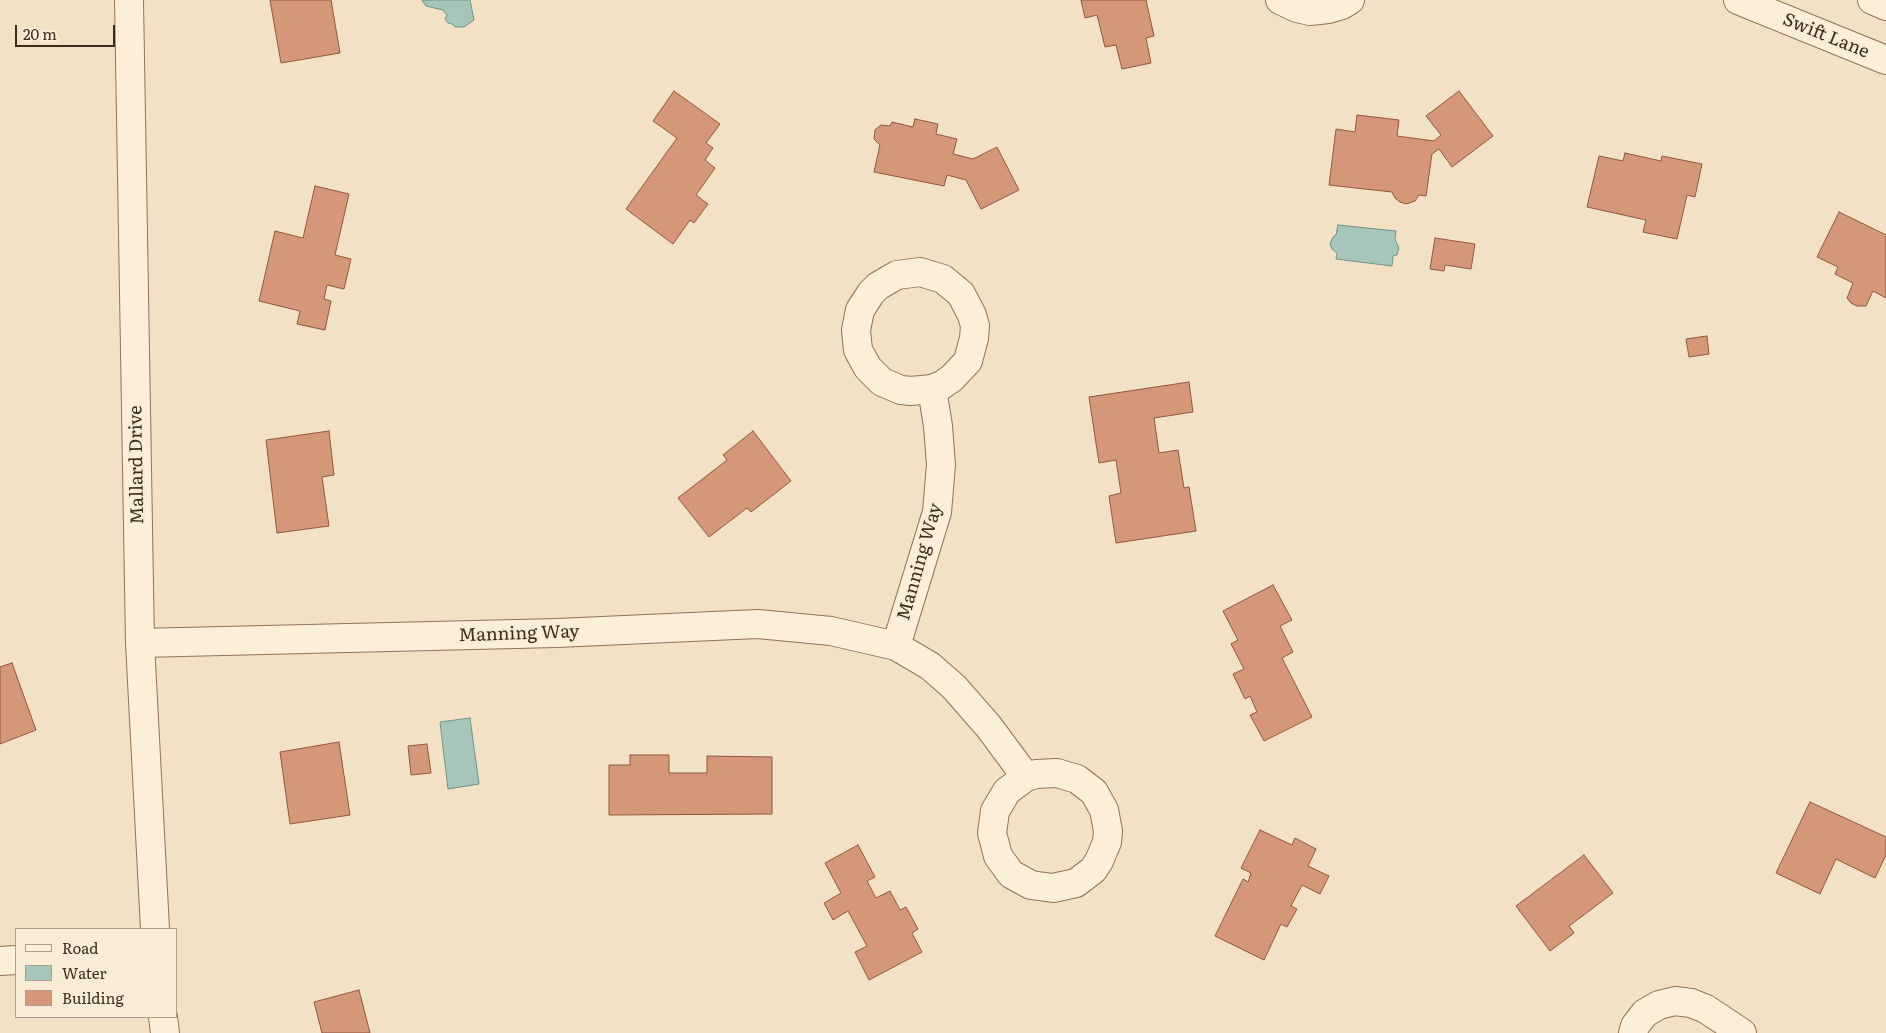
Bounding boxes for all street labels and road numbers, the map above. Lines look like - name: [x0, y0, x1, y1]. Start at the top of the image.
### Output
- street label: Swift Lane: [1780, 9, 1872, 63]
- street label: Mallard Drive: [125, 405, 149, 525]
- street label: Manning Way: [893, 501, 947, 623]
- street label: Manning Way: [458, 621, 580, 647]

